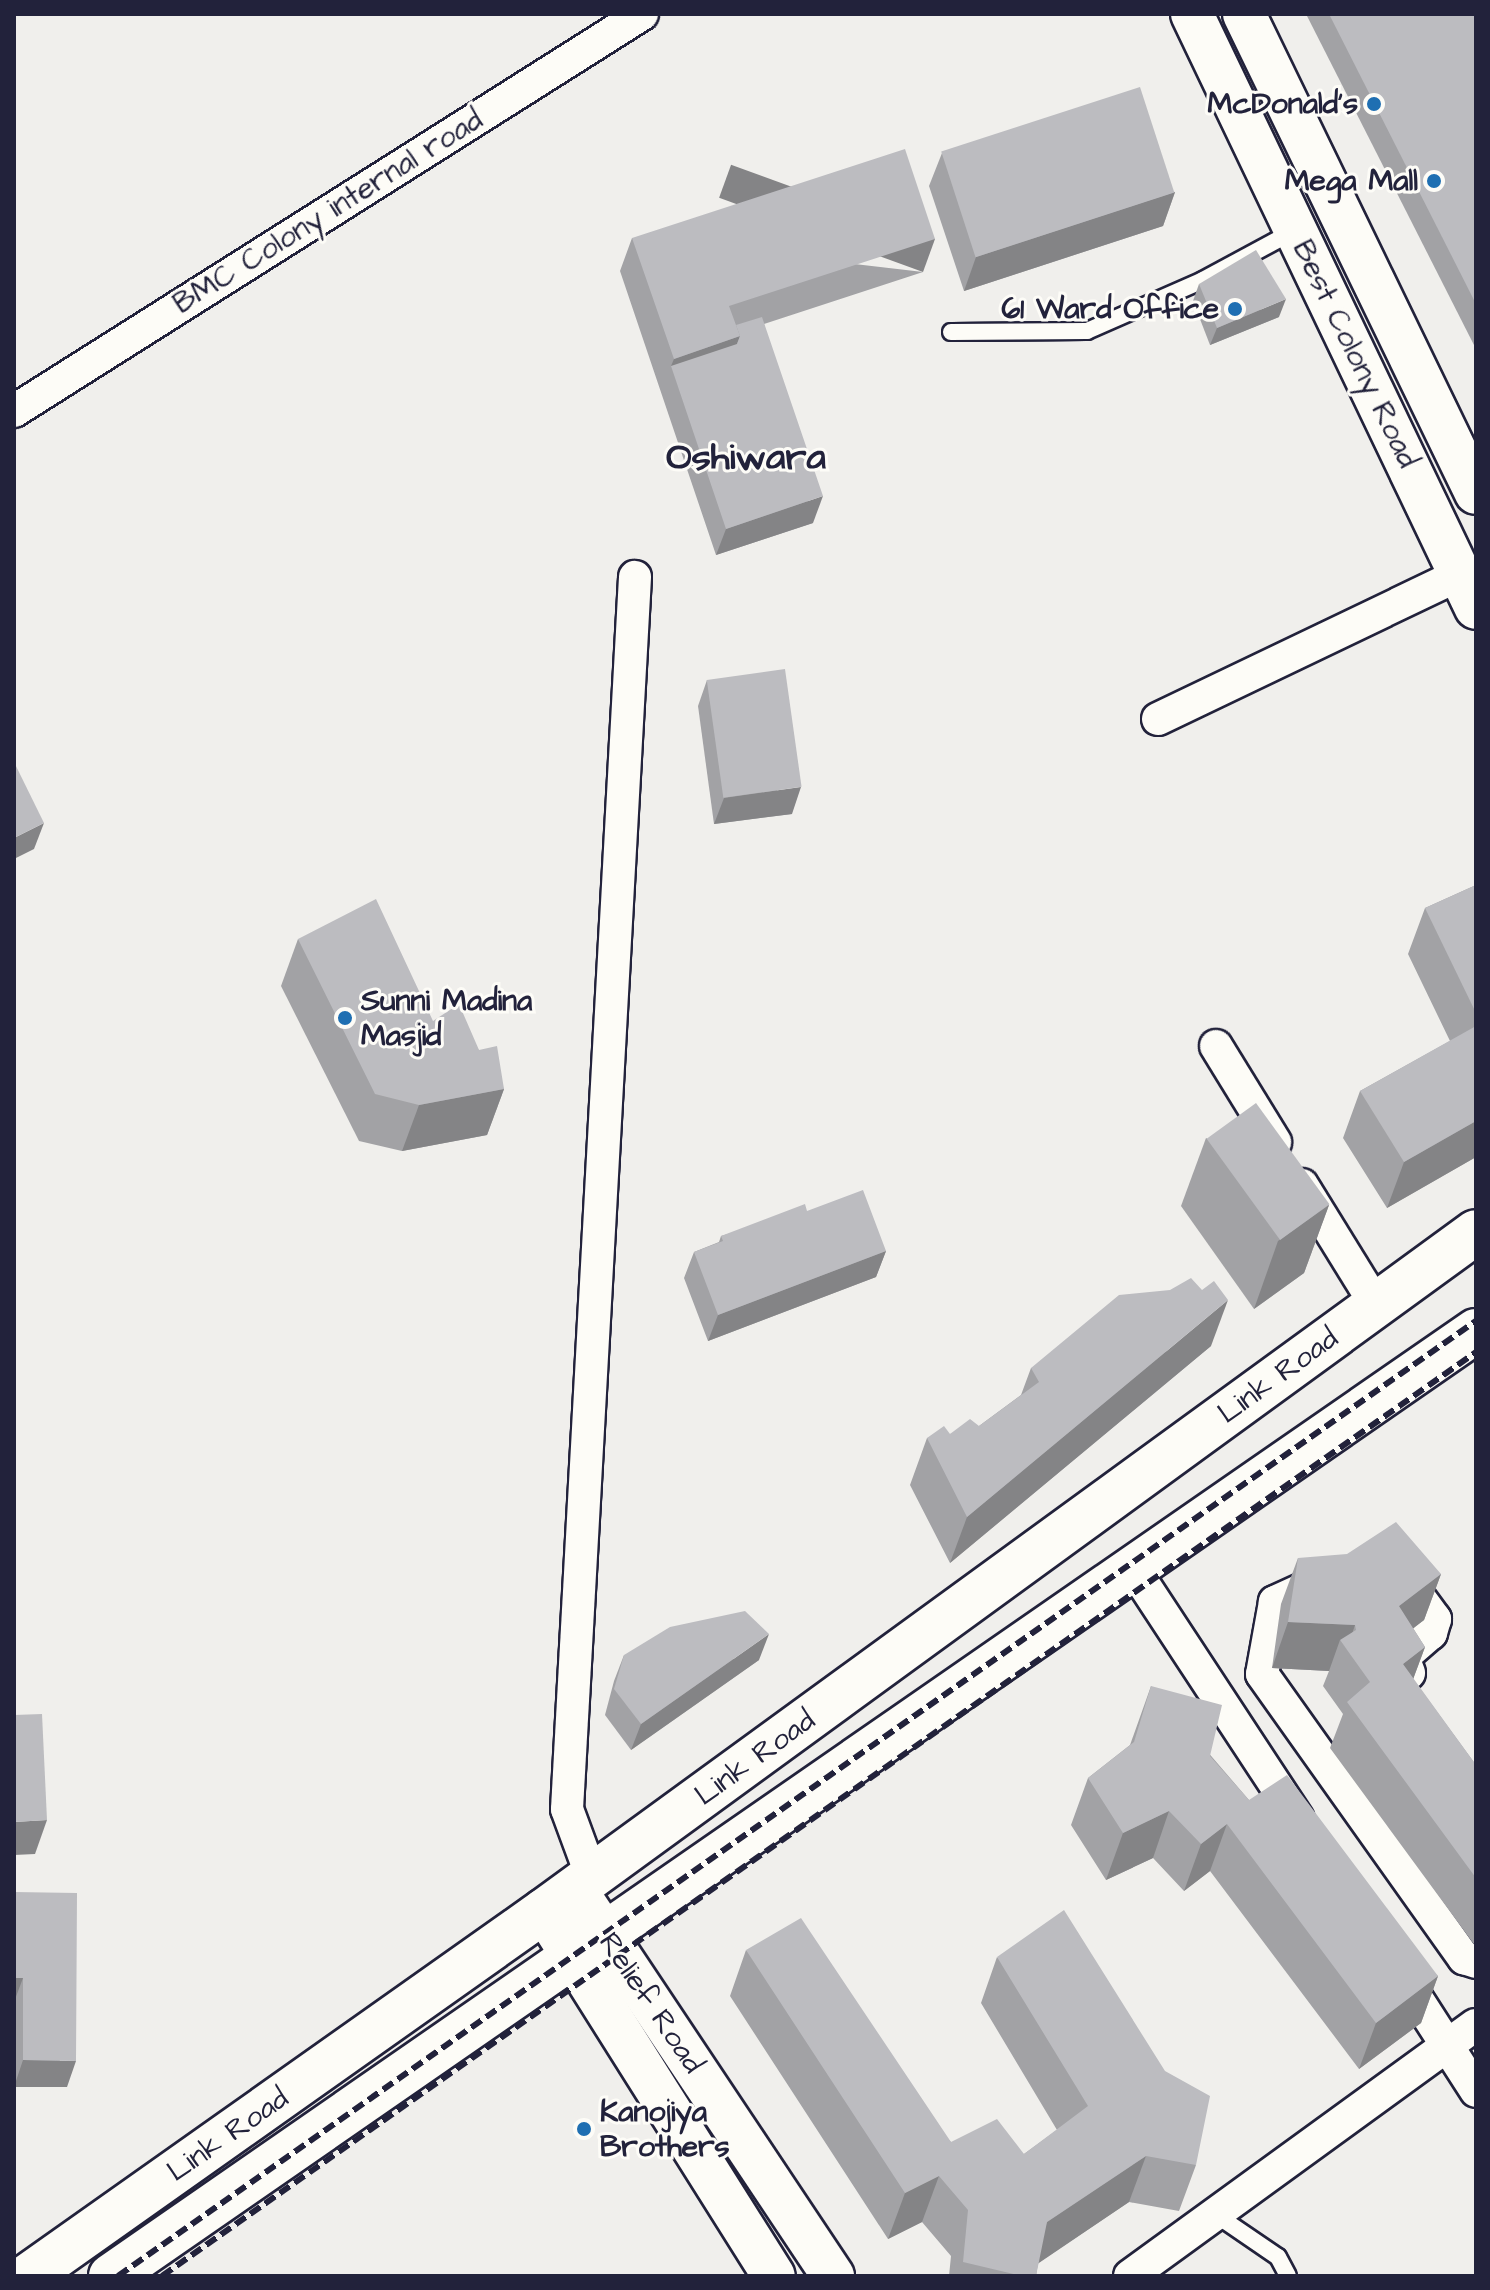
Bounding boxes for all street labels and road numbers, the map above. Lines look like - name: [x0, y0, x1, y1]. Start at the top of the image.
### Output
- street label: BMC Colony internal road: [167, 102, 489, 322]
- street label: Best Colony Road: [1284, 234, 1426, 474]
- street label: Link Road: [1211, 1320, 1345, 1432]
- street label: Link Road: [688, 1702, 822, 1814]
- street label: Relief Road: [591, 1926, 711, 2080]
- street label: Link Road: [160, 2080, 296, 2190]

